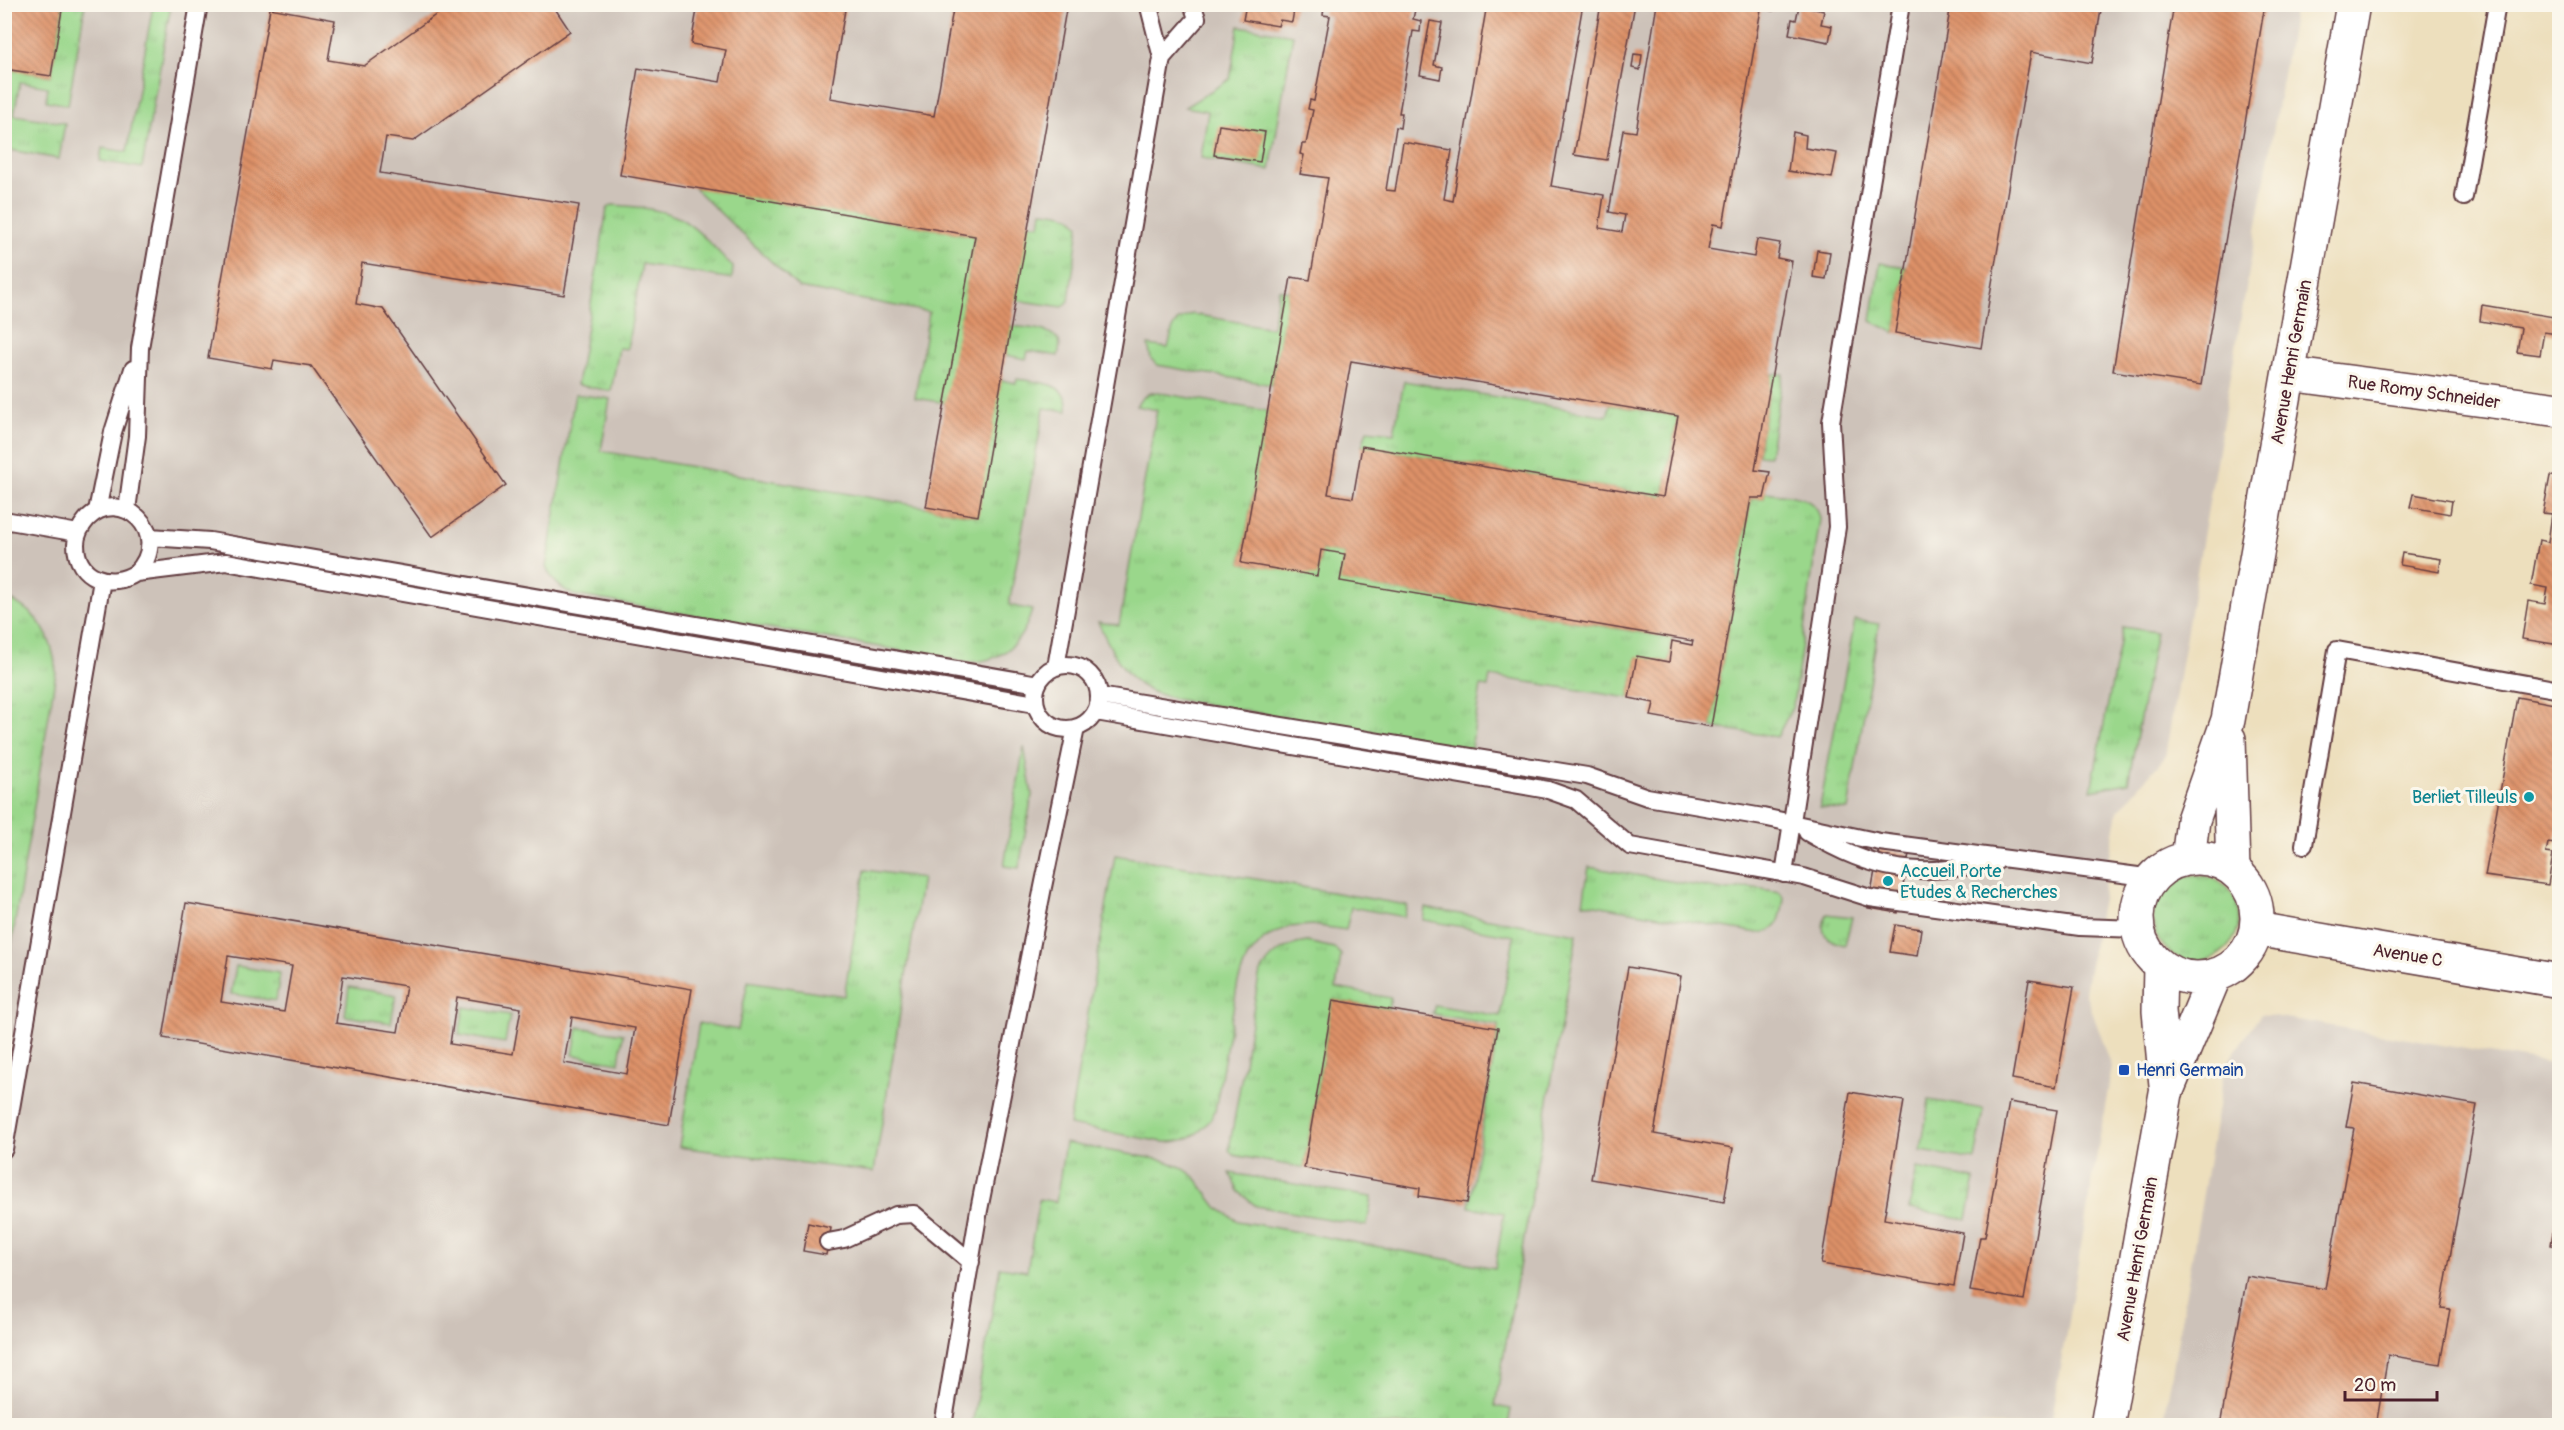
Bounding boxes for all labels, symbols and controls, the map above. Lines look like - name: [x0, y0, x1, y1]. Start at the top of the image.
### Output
- street label: Avenue Henri Germain: [2266, 278, 2317, 446]
- street label: Rue Romy Schneider: [2346, 370, 2502, 415]
- place label: Berliet Tilleuls: [2412, 786, 2517, 809]
- marker: Berliet Tilleuls: [2522, 790, 2536, 804]
- place label: Accueil Porte Etudes & Recherches: [1900, 860, 2057, 904]
- marker: Accueil Porte Etudes & Recherches: [1881, 874, 1895, 888]
- street label: Avenue C: [2371, 939, 2444, 972]
- place label: Henri Germain: [2136, 1059, 2244, 1082]
- marker: Henri Germain: [2117, 1063, 2131, 1077]
- street label: Avenue Henri Germain: [2112, 1175, 2163, 1343]
- scale bar: [2345, 1364, 2436, 1402]
- text: 20 m: [2354, 1374, 2396, 1397]

